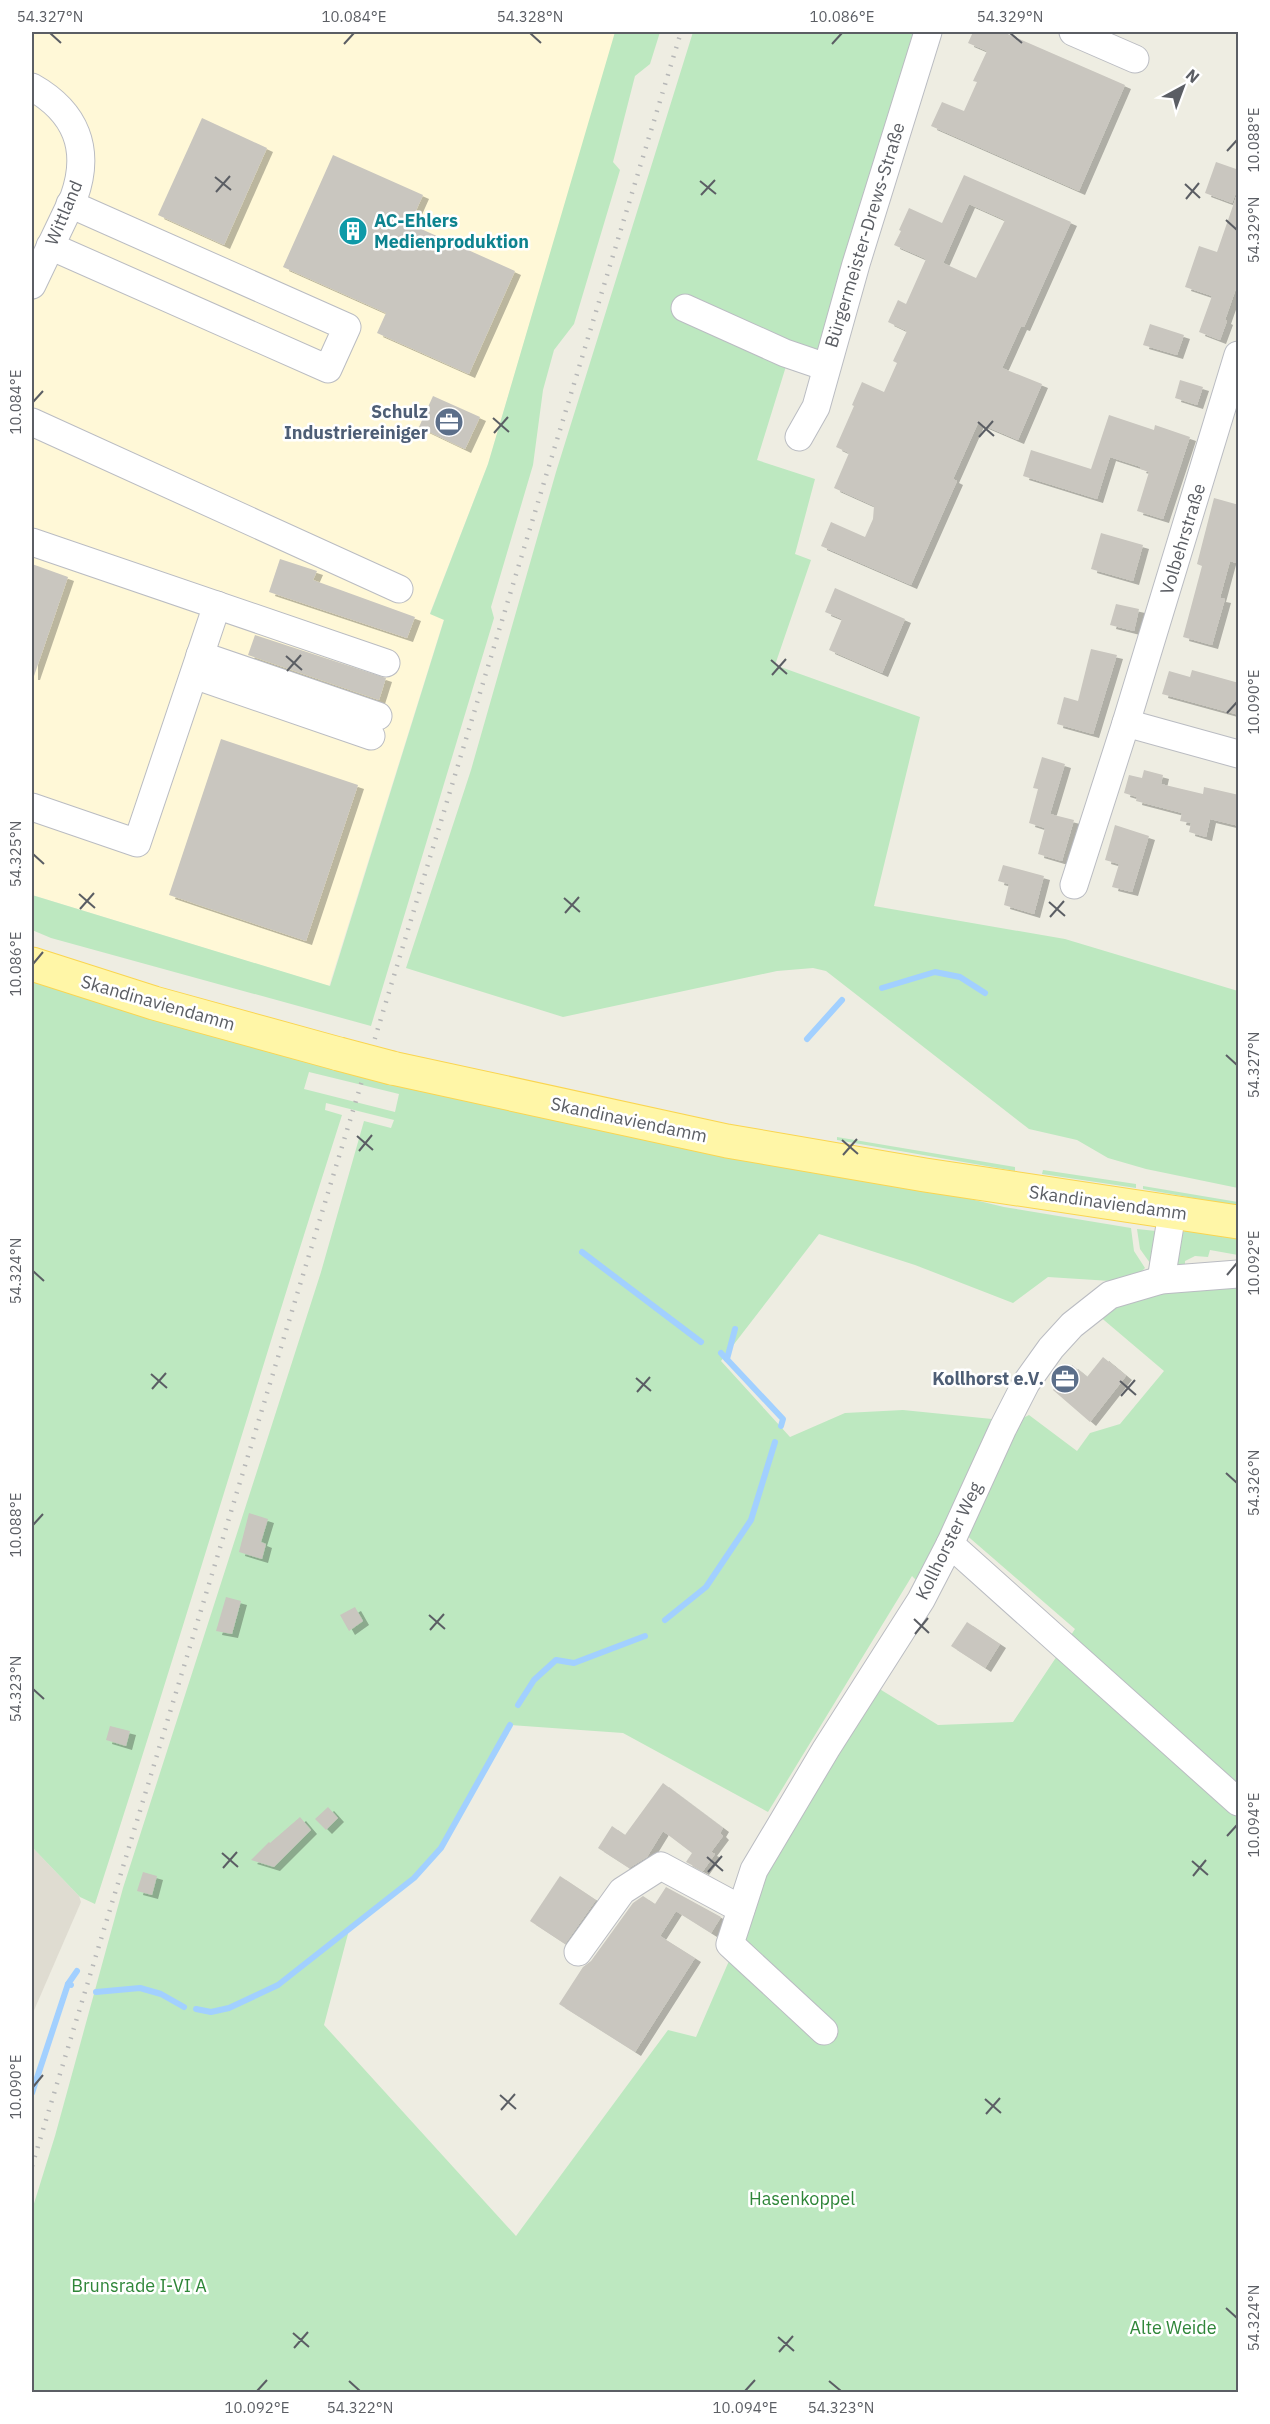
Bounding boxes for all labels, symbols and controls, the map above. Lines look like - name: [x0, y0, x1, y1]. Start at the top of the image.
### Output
- text: 54.327°N: [17, 7, 83, 26]
- text: 10.084°E: [322, 7, 386, 26]
- text: 54.328°N: [497, 7, 563, 26]
- text: 10.086°E: [810, 7, 874, 26]
- text: 54.329°N: [977, 7, 1043, 26]
- north arrow: [1153, 57, 1213, 117]
- text: N: [1182, 64, 1204, 87]
- text: 10.088°E: [1244, 108, 1263, 172]
- street label: Bürgermeister-Drews-Straße: [819, 119, 910, 350]
- street label: Wittland: [40, 177, 87, 249]
- text: 54.329°N: [1244, 197, 1263, 263]
- place label: AC-Ehlers Medienproduktion: [374, 209, 529, 253]
- building icon: AC-Ehlers Medienproduktion: [337, 215, 369, 247]
- text: 10.084°E: [6, 370, 25, 434]
- place label: Schulz Industriereiniger: [284, 400, 428, 444]
- office icon: Schulz Industriereiniger: [433, 406, 465, 438]
- street label: Volbehrstraße: [1155, 480, 1210, 597]
- text: 10.090°E: [1244, 670, 1263, 734]
- text: 54.325°N: [6, 821, 25, 887]
- text: 10.086°E: [6, 932, 25, 996]
- street label: Skandinaviendamm: [78, 970, 238, 1036]
- text: 54.327°N: [1244, 1032, 1263, 1098]
- street label: Skandinaviendamm: [549, 1092, 709, 1147]
- street label: Skandinaviendamm: [1028, 1180, 1189, 1225]
- text: 10.092°E: [1244, 1231, 1263, 1295]
- text: 54.324°N: [6, 1238, 25, 1304]
- office icon: Kollhorst e.V.: [1049, 1363, 1081, 1395]
- place label: Kollhorst e.V.: [932, 1367, 1044, 1390]
- text: 54.326°N: [1244, 1450, 1263, 1516]
- street label: Kollhorster Weg: [910, 1478, 987, 1604]
- text: 10.088°E: [6, 1493, 25, 1557]
- text: 54.323°N: [6, 1656, 25, 1722]
- text: 10.094°E: [1244, 1793, 1263, 1857]
- text: 10.090°E: [6, 2055, 25, 2119]
- park label: Hasenkoppel: [749, 2187, 855, 2210]
- park label: Brunsrade I-VI A: [71, 2274, 207, 2297]
- text: 54.324°N: [1244, 2285, 1263, 2351]
- park label: Alte Weide: [1129, 2316, 1217, 2339]
- text: 10.092°E: [225, 2398, 289, 2417]
- text: 54.322°N: [327, 2398, 393, 2417]
- text: 10.094°E: [713, 2398, 777, 2417]
- text: 54.323°N: [808, 2398, 874, 2417]

